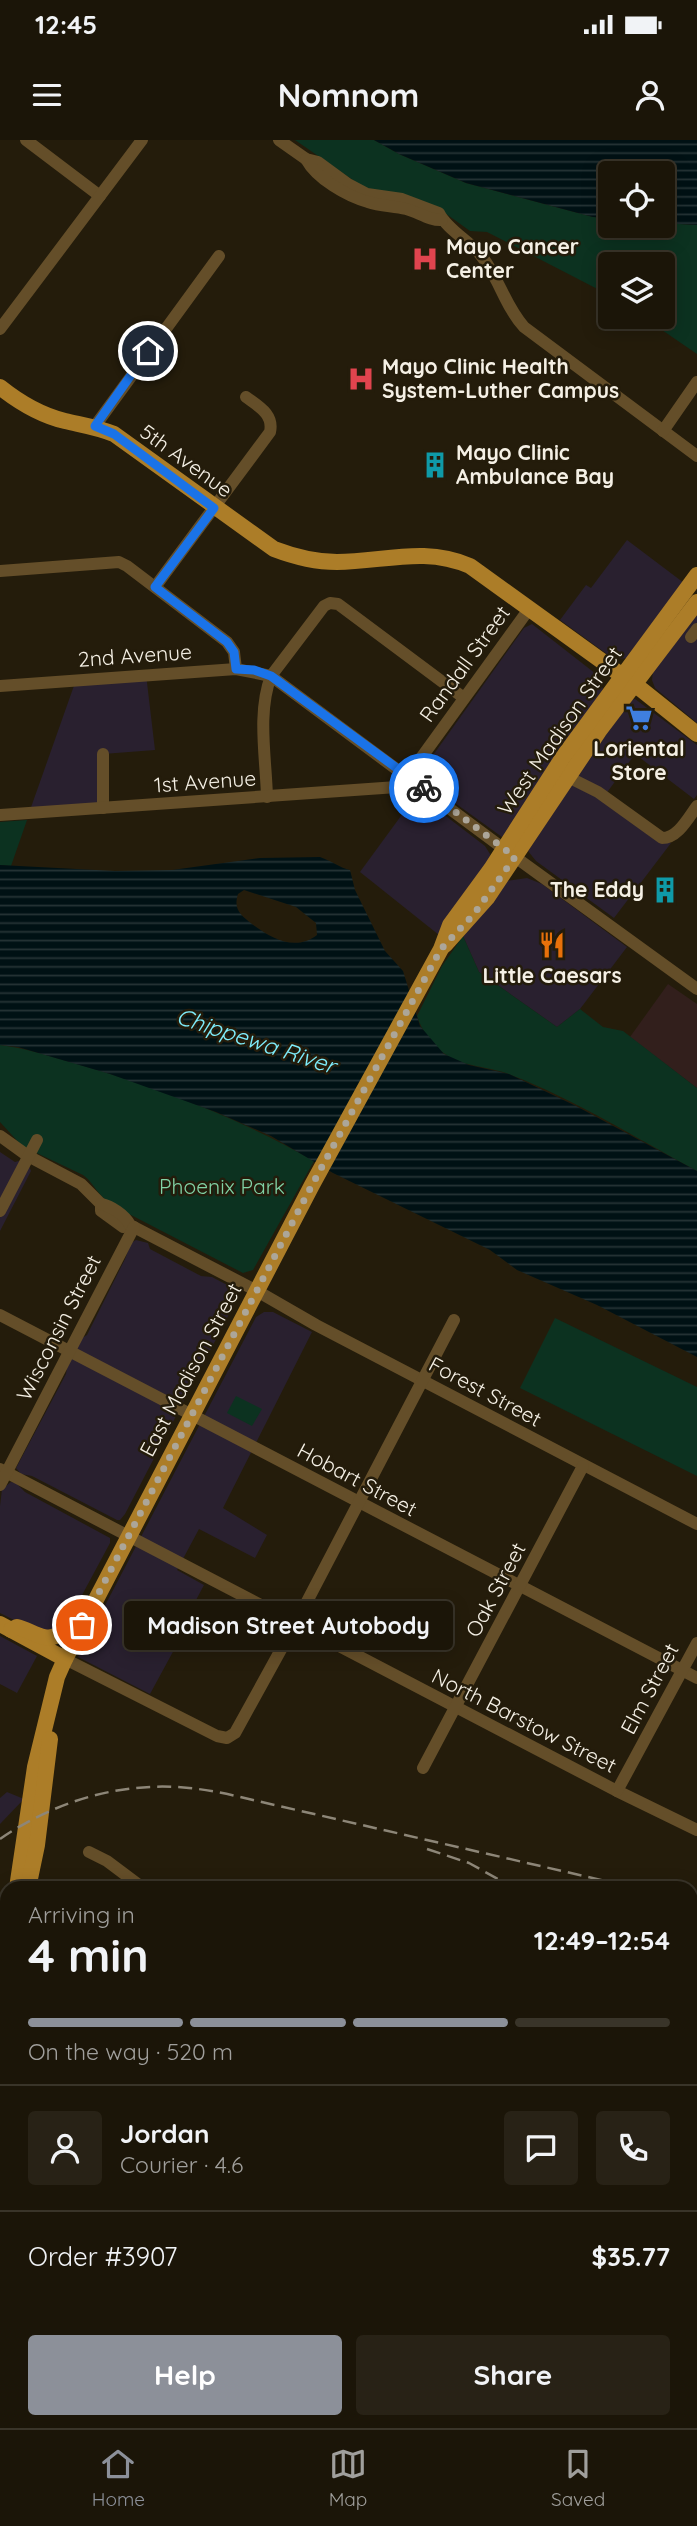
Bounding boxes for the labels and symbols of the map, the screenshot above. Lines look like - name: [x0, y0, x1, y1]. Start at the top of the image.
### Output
- place label: Mayo Cancer Center: [446, 233, 579, 283]
- hospital icon: Mayo Cancer Center: [410, 244, 440, 274]
- pin: [118, 321, 178, 381]
- place label: Mayo Clinic Health System-Luther Campus: [382, 353, 619, 403]
- hospital icon: Mayo Clinic Health System-Luther Campus: [346, 364, 376, 394]
- street label: 5th Avenue: [135, 418, 238, 502]
- place label: Mayo Clinic Ambulance Bay: [456, 439, 614, 489]
- building icon: Mayo Clinic Ambulance Bay: [420, 450, 450, 480]
- street label: Randall Street: [413, 600, 515, 727]
- street label: 2nd Avenue: [77, 638, 193, 672]
- street label: West Madison Street: [491, 641, 627, 820]
- supermarket icon: Loriental Store: [624, 703, 654, 733]
- place label: Loriental Store: [593, 735, 685, 785]
- courier: [389, 753, 459, 823]
- street label: 1st Avenue: [153, 764, 257, 798]
- building icon: The Eddy: [650, 875, 680, 905]
- place label: The Eddy: [550, 876, 644, 902]
- restaurant icon: Little Caesars: [537, 930, 567, 960]
- place label: Little Caesars: [482, 962, 622, 988]
- water label: Chippewa River: [173, 1001, 342, 1081]
- park label: Phoenix Park: [159, 1173, 285, 1199]
- street label: Wisconsin Street: [10, 1250, 106, 1405]
- street label: East Madison Street: [133, 1278, 247, 1461]
- street label: Forest Street: [425, 1351, 546, 1432]
- street label: Hobart Street: [293, 1437, 422, 1521]
- street label: Oak Street: [459, 1538, 531, 1641]
- pin: [52, 1595, 112, 1655]
- callout: Madison Street Autobody: [124, 1600, 453, 1650]
- street label: Elm Street: [614, 1639, 684, 1738]
- street label: North Barstow Street: [428, 1662, 621, 1778]

